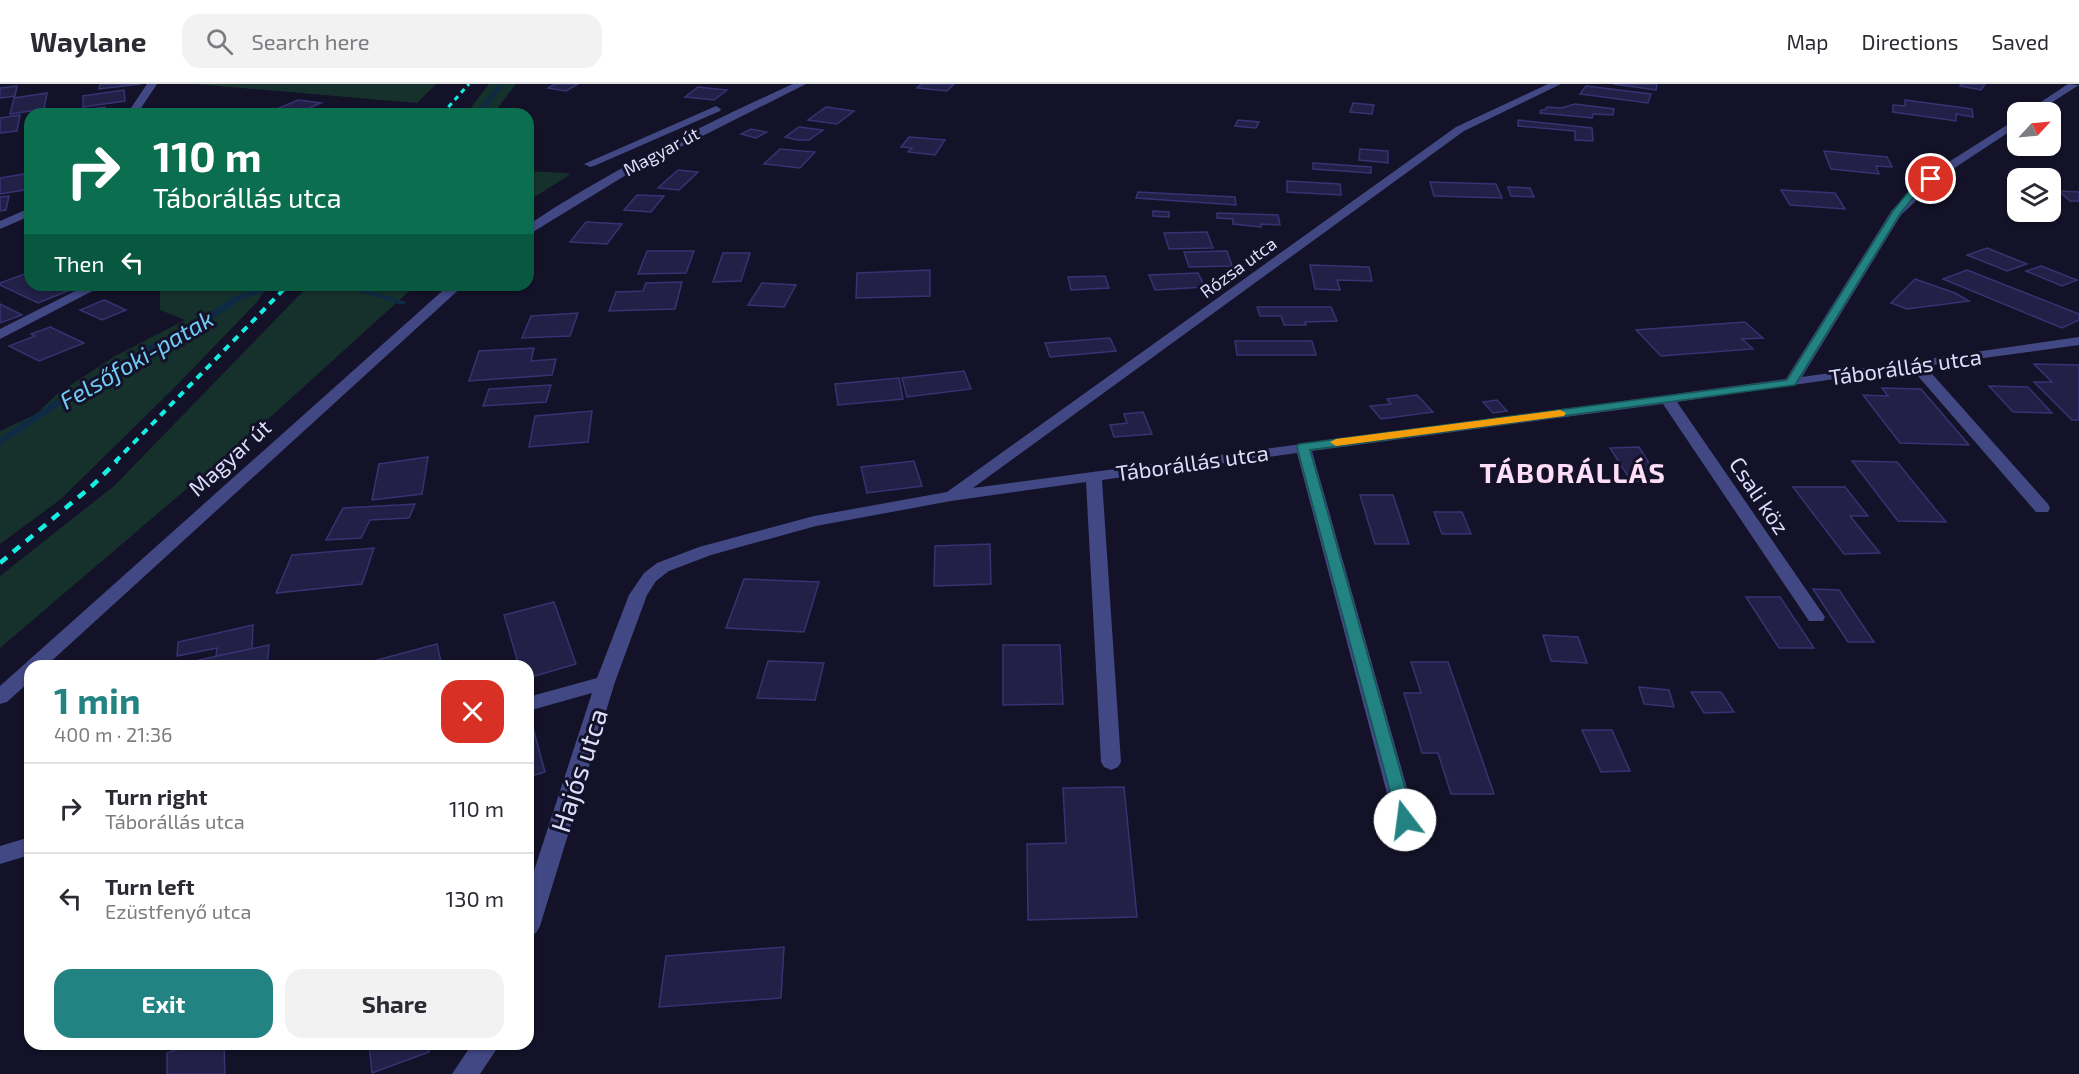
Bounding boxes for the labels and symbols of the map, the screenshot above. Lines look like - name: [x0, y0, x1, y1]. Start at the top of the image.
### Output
- north arrow: [2007, 102, 2061, 156]
- street label: Magyar út: [619, 122, 703, 180]
- pin: [1905, 153, 1956, 204]
- street label: Rózsa utca: [1195, 232, 1281, 302]
- water label: Felsőfoki-patak: [54, 303, 218, 415]
- street label: Táborállás utca: [1827, 342, 1983, 390]
- street label: Magyar út: [183, 413, 275, 501]
- street label: Táborállás utca: [1114, 438, 1270, 486]
- street label: Csali köz: [1725, 452, 1795, 538]
- district label: TÁBORÁLLÁS: [1480, 455, 1666, 489]
- street label: Hajós utca: [543, 704, 614, 836]
- position arrow: [1373, 788, 1437, 852]

